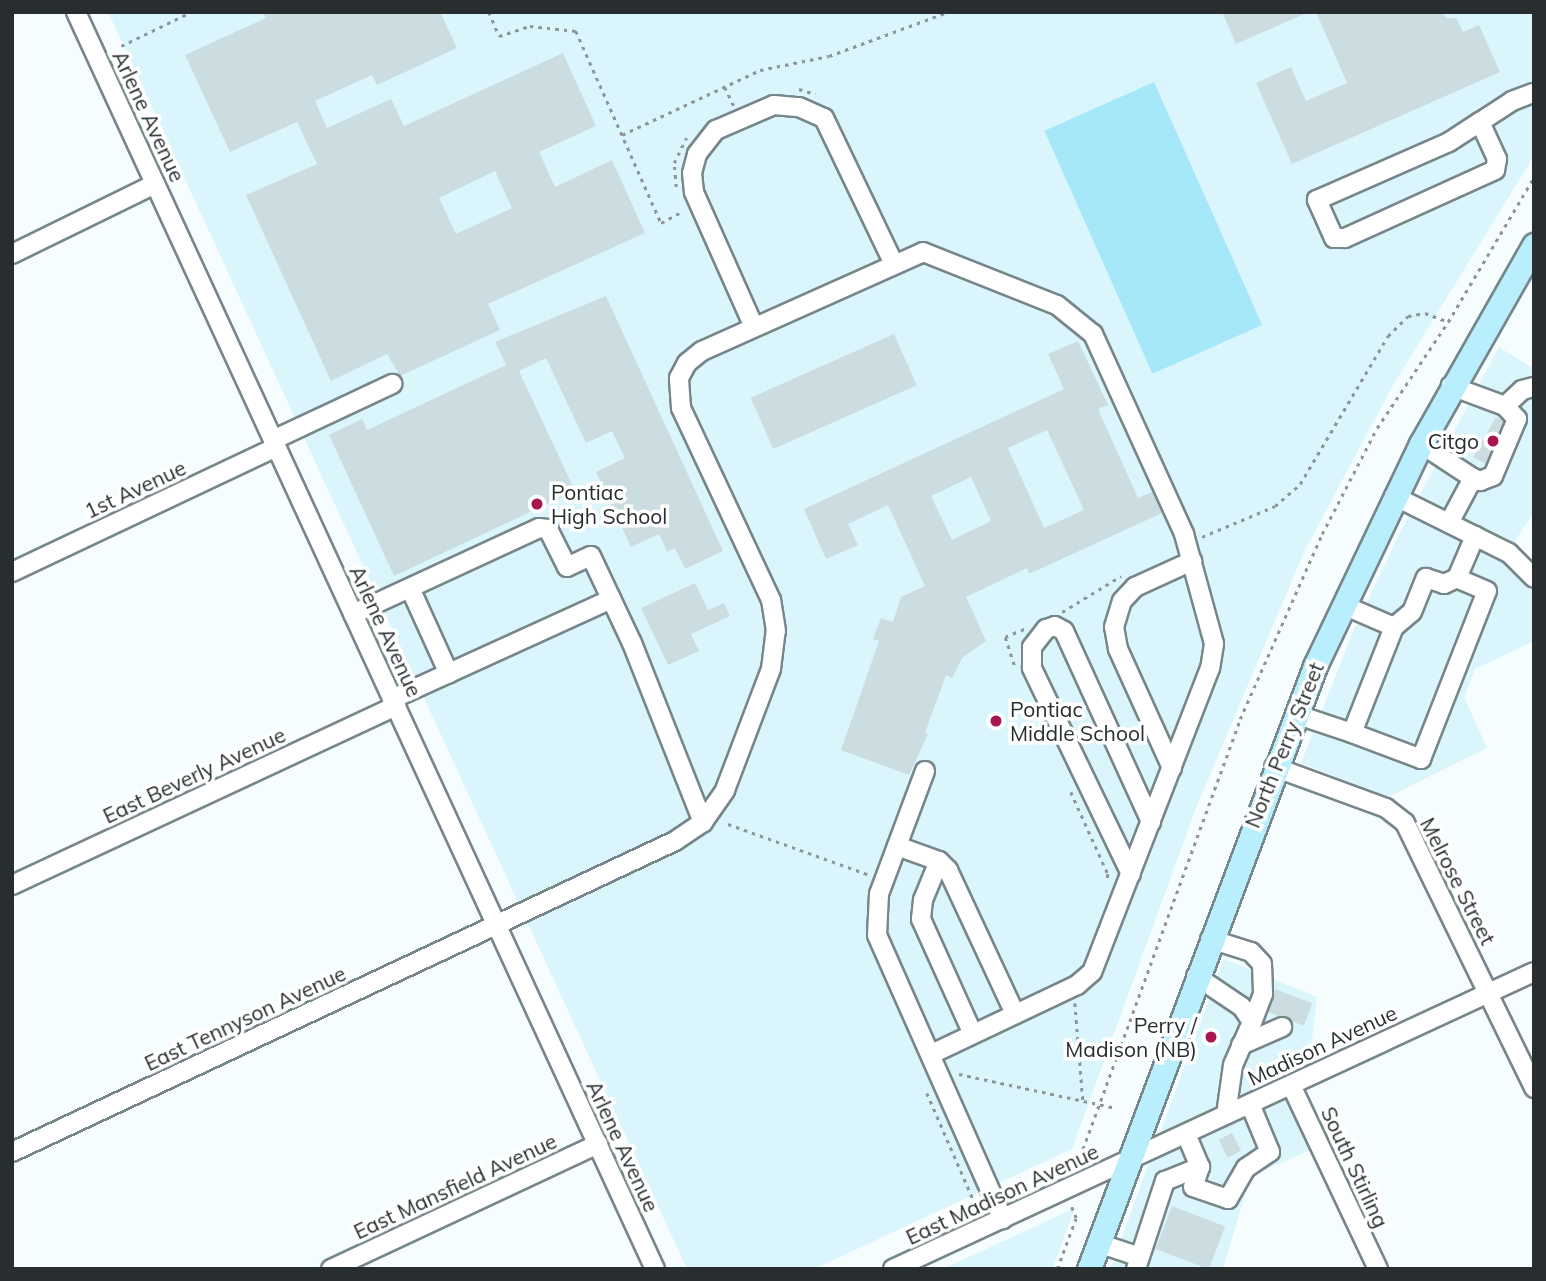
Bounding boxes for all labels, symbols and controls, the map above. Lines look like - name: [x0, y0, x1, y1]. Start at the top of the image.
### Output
- street label: Arlene Avenue: [108, 46, 190, 186]
- place label: Citgo: [1428, 428, 1479, 454]
- marker: Citgo: [1485, 433, 1501, 449]
- street label: 1st Avenue: [80, 455, 190, 523]
- place label: Pontiac High School: [551, 479, 667, 529]
- marker: Pontiac High School: [529, 496, 545, 512]
- street label: Arlene Avenue: [345, 561, 427, 701]
- street label: North Perry Street: [1239, 659, 1329, 831]
- place label: Pontiac Middle School: [1010, 696, 1145, 746]
- marker: Pontiac Middle School: [988, 713, 1004, 729]
- street label: East Beverly Avenue: [99, 722, 289, 828]
- street label: Melrose Street: [1415, 813, 1501, 949]
- street label: East Tennyson Avenue: [140, 960, 350, 1076]
- street label: Madison Avenue: [1243, 999, 1401, 1091]
- place label: Perry / Madison (NB): [1065, 1012, 1197, 1062]
- marker: Perry / Madison (NB): [1203, 1029, 1219, 1045]
- street label: Arlene Avenue: [582, 1076, 664, 1216]
- street label: South Stirling: [1316, 1103, 1394, 1231]
- street label: East Mansfield Avenue: [350, 1128, 560, 1244]
- street label: East Madison Avenue: [902, 1138, 1102, 1250]

